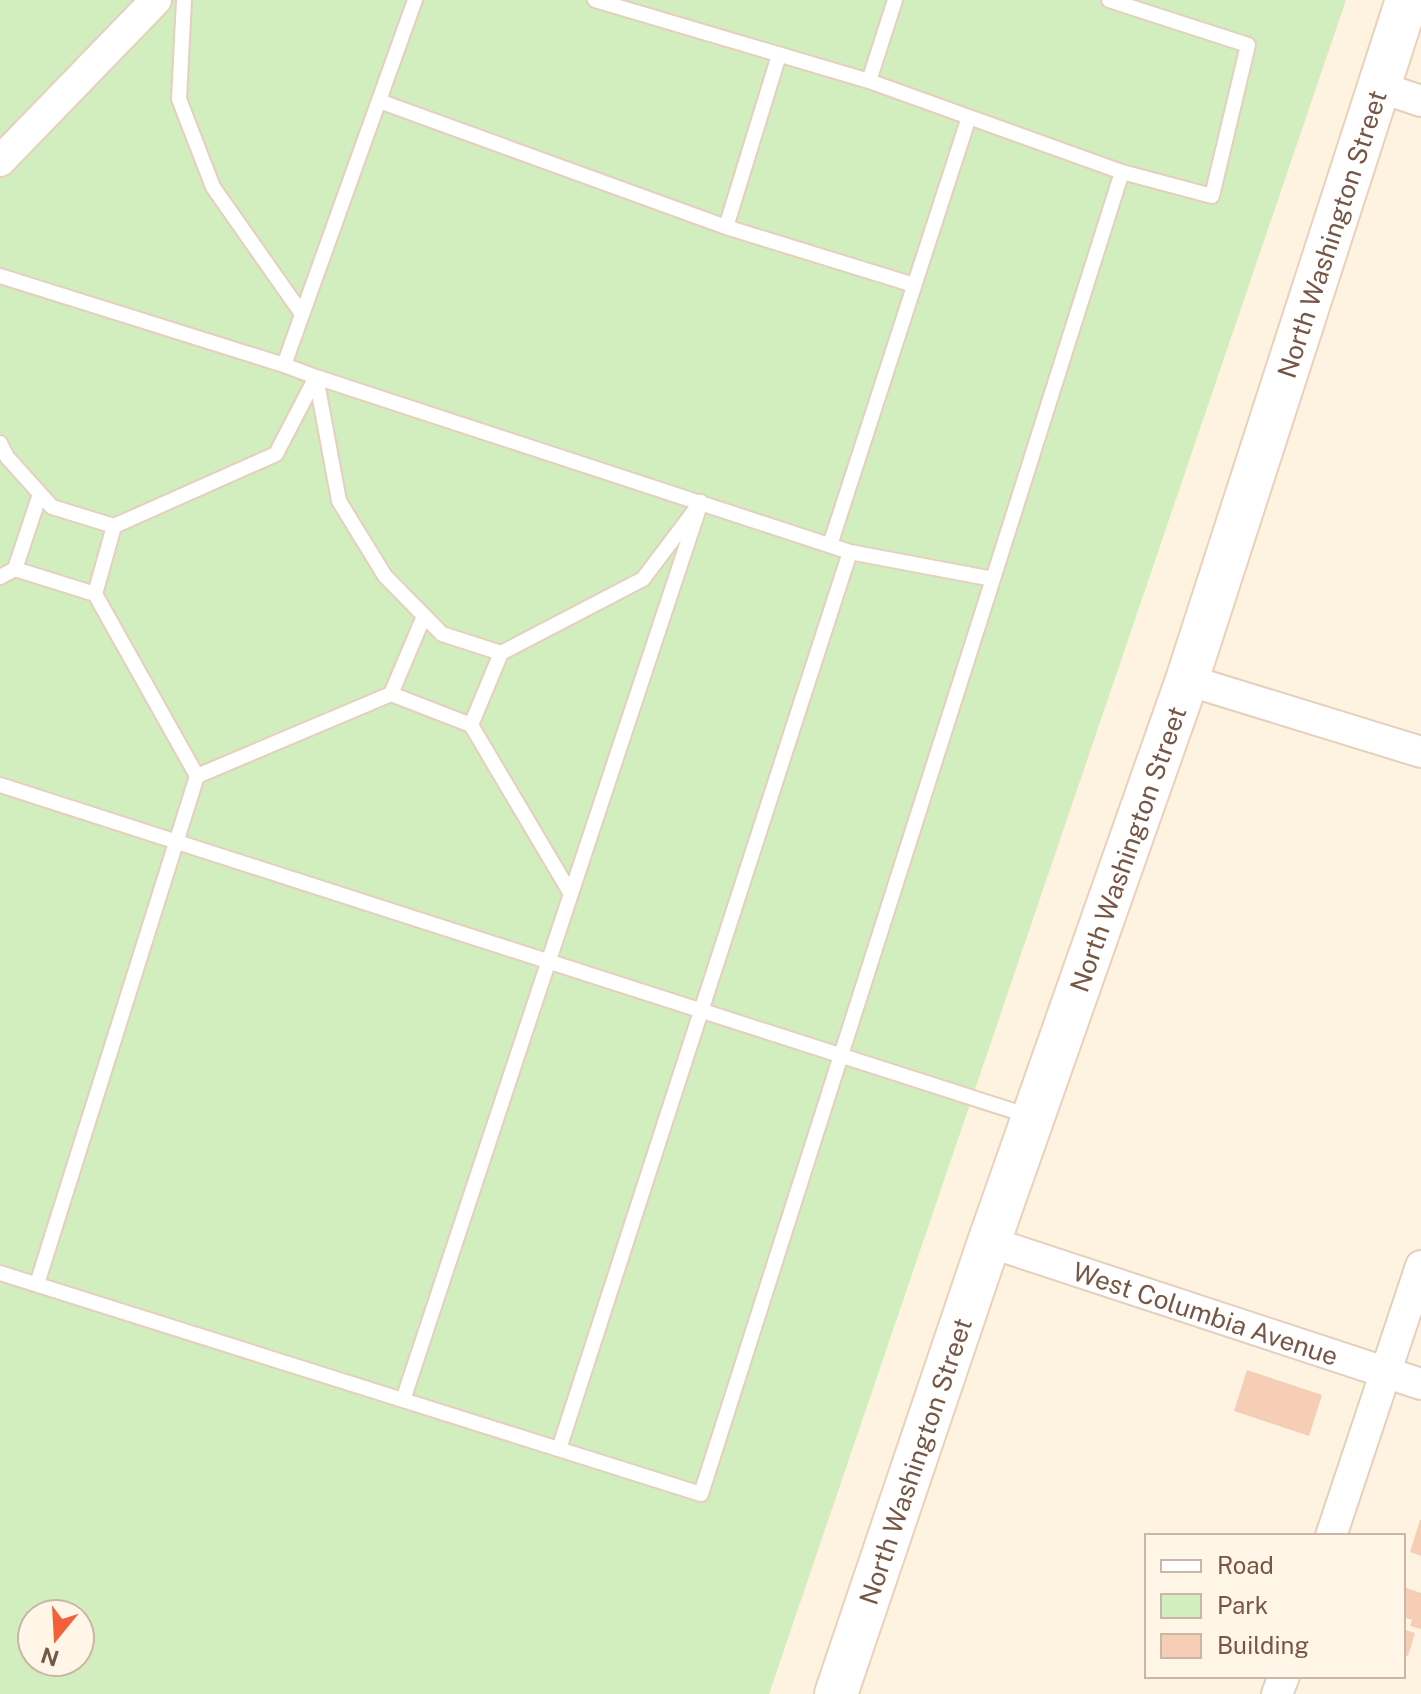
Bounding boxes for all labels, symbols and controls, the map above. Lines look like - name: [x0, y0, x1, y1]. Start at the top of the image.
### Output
- street label: North Washington Street: [1270, 86, 1392, 382]
- street label: North Washington Street: [1063, 702, 1192, 996]
- street label: West Columbia Avenue: [1069, 1255, 1342, 1371]
- street label: North Washington Street: [852, 1314, 978, 1608]
- legend: [1145, 1534, 1405, 1678]
- text: Road: [1217, 1551, 1274, 1579]
- text: Park: [1217, 1591, 1268, 1619]
- north arrow: [16, 1598, 96, 1678]
- text: Building: [1217, 1631, 1309, 1659]
- text: N: [38, 1642, 62, 1672]

